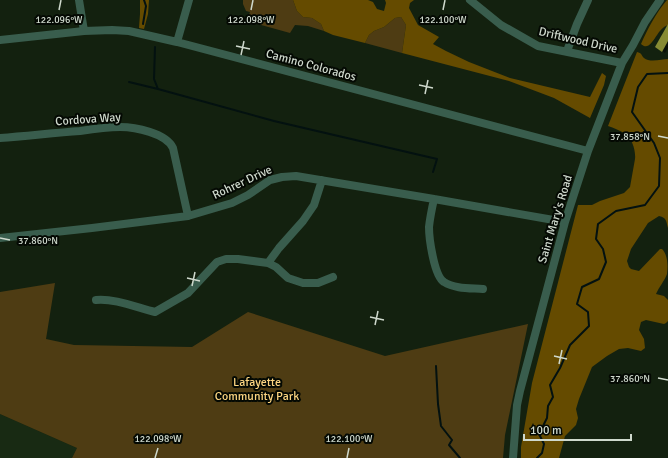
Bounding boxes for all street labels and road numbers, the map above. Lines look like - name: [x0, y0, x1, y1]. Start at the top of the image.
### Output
- street label: Driftwood Drive: [537, 24, 619, 57]
- street label: Camino Colorados: [264, 46, 358, 85]
- street label: Cordova Way: [55, 110, 122, 129]
- street label: Rohrer Drive: [210, 162, 274, 203]
- street label: Saint Mary's Road: [535, 173, 576, 265]

